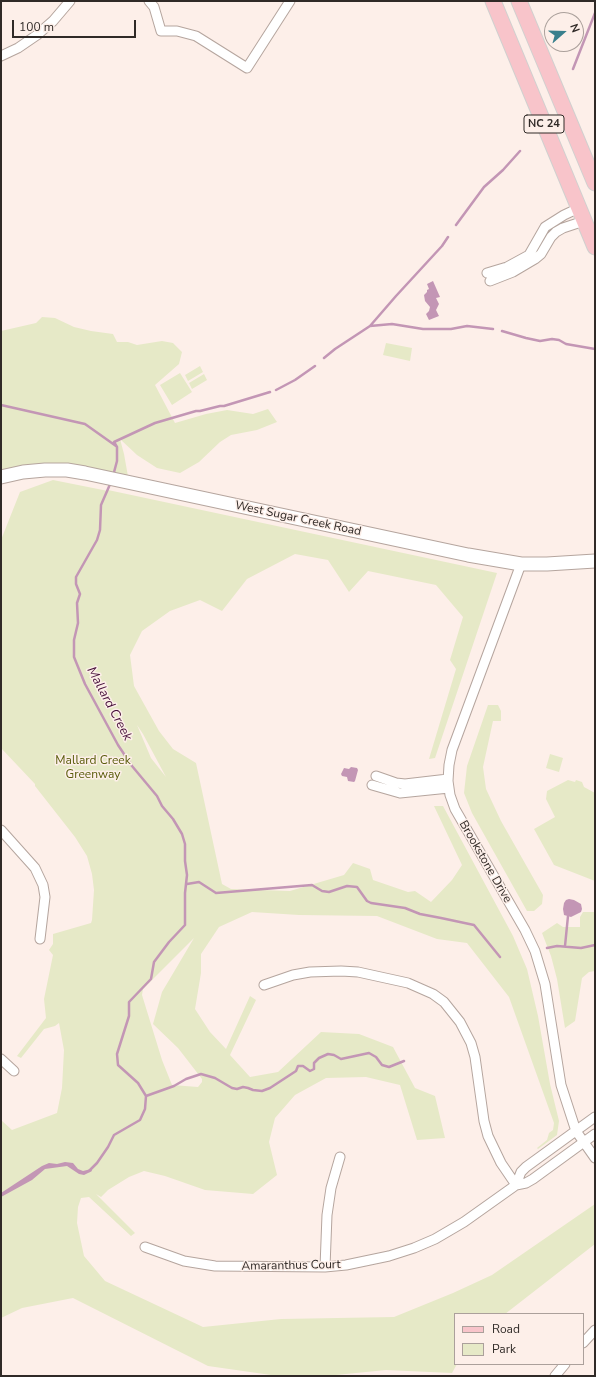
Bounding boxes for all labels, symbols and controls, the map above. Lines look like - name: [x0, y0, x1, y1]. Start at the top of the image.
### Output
- scale bar: [14, 12, 138, 38]
- north arrow: [544, 12, 584, 52]
- text: 100 m: [19, 19, 54, 35]
- text: N: [566, 22, 583, 34]
- road number: NC 24: [524, 115, 564, 133]
- street label: West Sugar Creek Road: [233, 499, 363, 539]
- water label: Mallard Creek: [83, 664, 135, 744]
- park label: Mallard Creek Greenway: [55, 754, 131, 782]
- street label: Brookstone Drive: [456, 818, 514, 906]
- street label: Amaranthus Court: [241, 1258, 341, 1274]
- legend: [454, 1313, 584, 1365]
- text: Road: [492, 1321, 520, 1337]
- text: Park: [492, 1341, 516, 1357]

